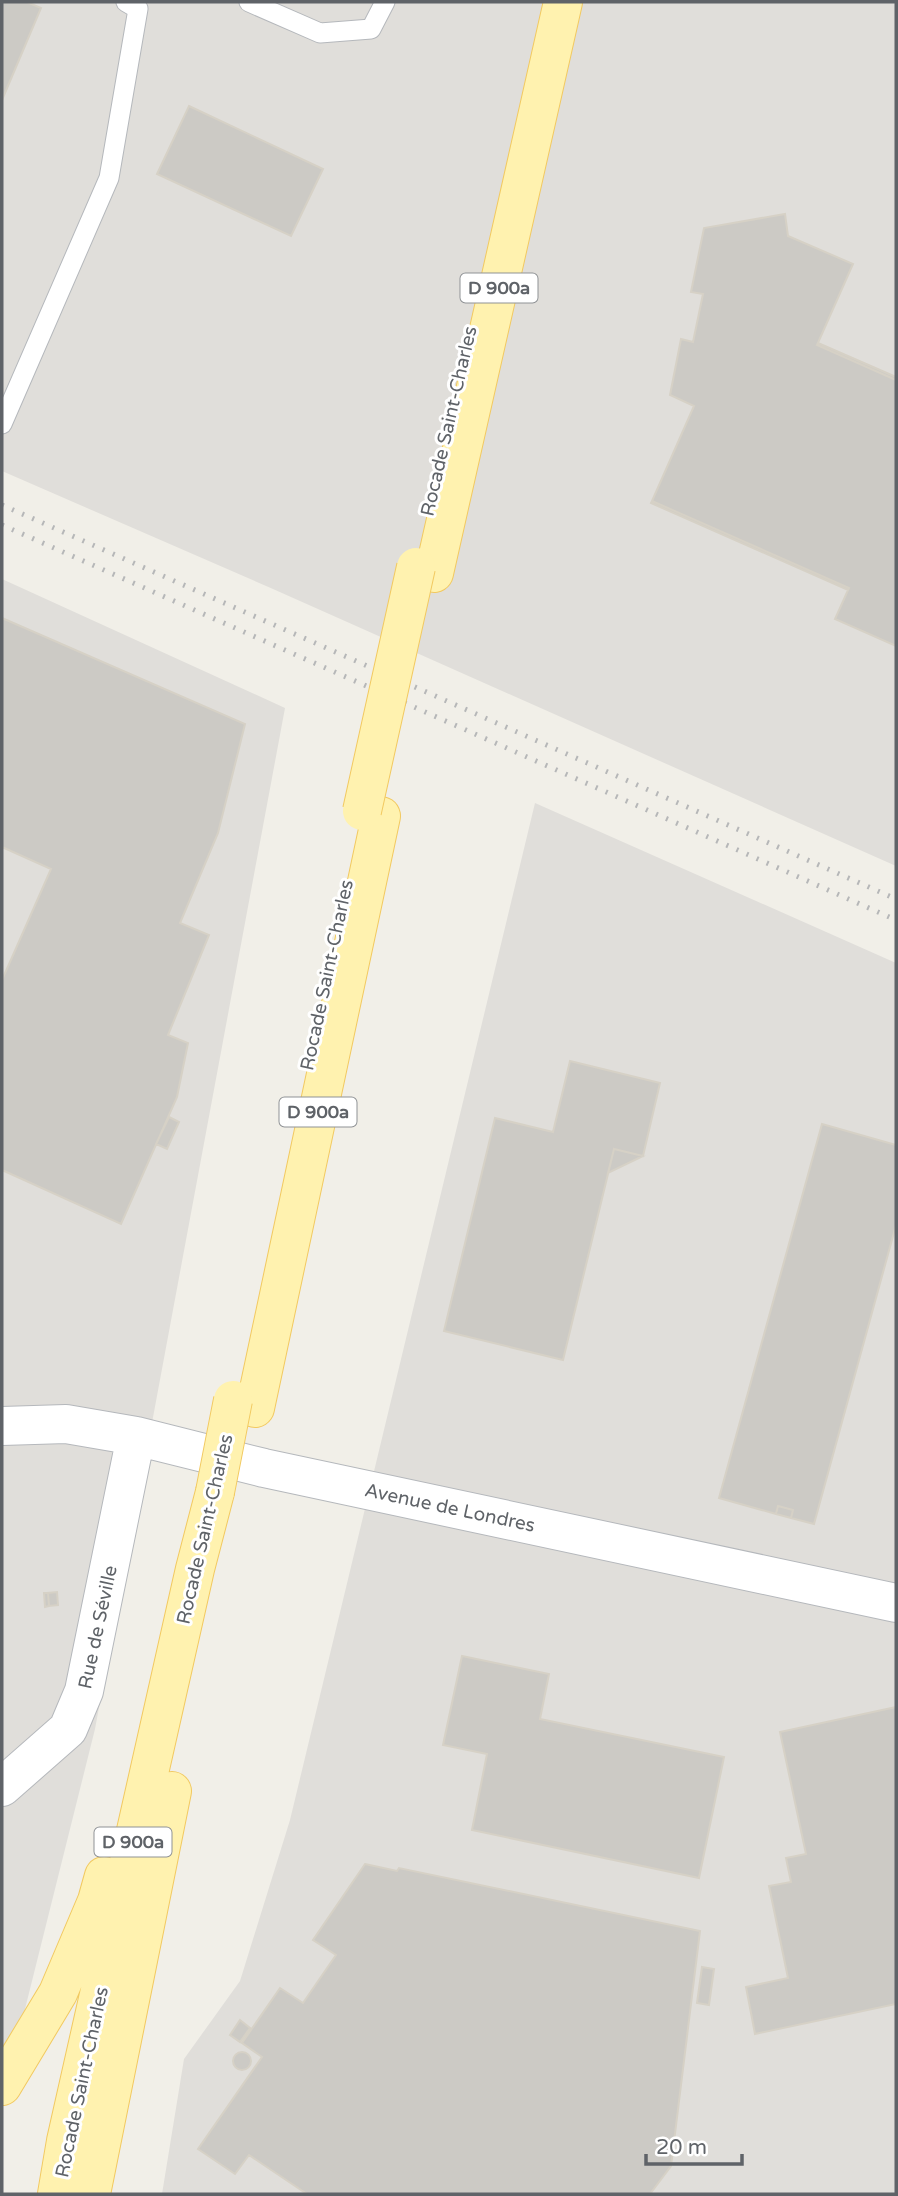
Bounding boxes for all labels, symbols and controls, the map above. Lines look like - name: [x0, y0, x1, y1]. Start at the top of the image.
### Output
- road number: D 900a: [461, 274, 538, 302]
- street label: Rocade Saint-Charles: [416, 324, 482, 518]
- street label: Rocade Saint-Charles: [296, 878, 358, 1073]
- road number: D 900a: [280, 1098, 356, 1126]
- street label: Rocade Saint-Charles: [172, 1432, 238, 1626]
- street label: Avenue de Londres: [363, 1479, 537, 1537]
- street label: Rue de Séville: [74, 1563, 122, 1691]
- road number: D 900a: [94, 1828, 172, 1856]
- street label: Rocade Saint-Charles: [51, 1985, 113, 2180]
- scale bar: [646, 2122, 742, 2166]
- text: 20 m: [656, 2135, 707, 2160]

